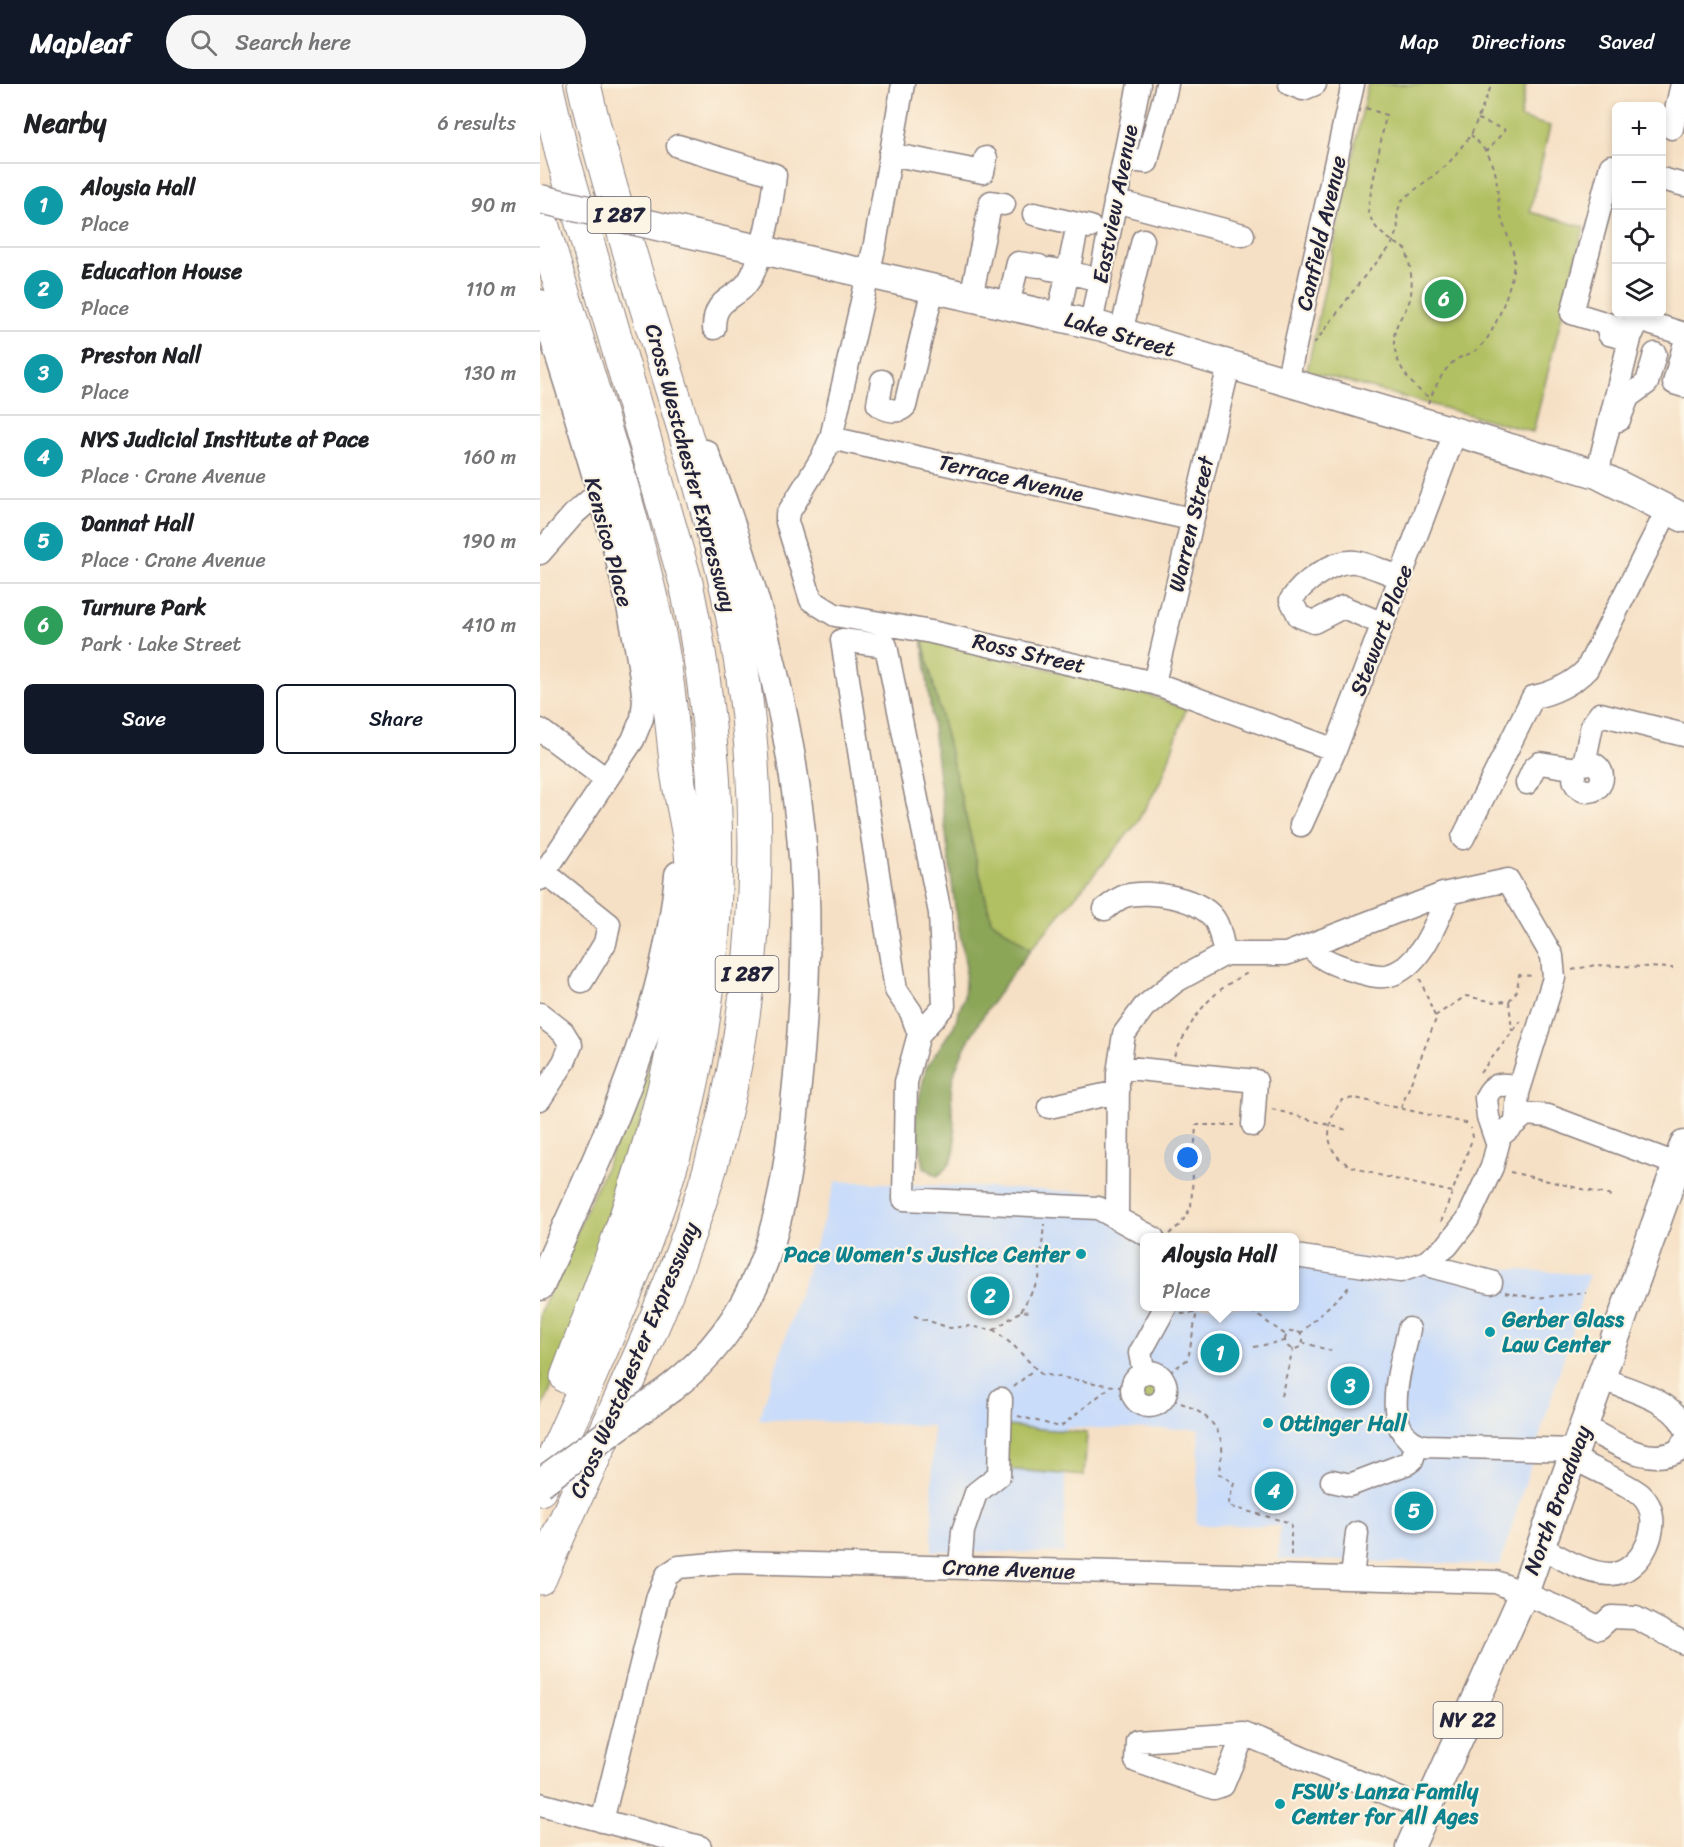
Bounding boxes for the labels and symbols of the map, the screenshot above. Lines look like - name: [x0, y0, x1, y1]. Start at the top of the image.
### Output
- street label: Eastview Avenue: [1080, 121, 1150, 287]
- street label: Canfield Avenue: [1284, 152, 1358, 314]
- road number: I 287: [588, 197, 650, 233]
- pin: 6: [1424, 276, 1464, 322]
- street label: Lake Street: [1060, 300, 1180, 369]
- street label: Cross Westchester Expressway: [634, 319, 748, 617]
- street label: Terrace Avenue: [934, 442, 1088, 514]
- street label: Warren Street: [1156, 451, 1226, 596]
- street label: Kensico Place: [573, 473, 645, 611]
- street label: Stewart Place: [1338, 558, 1424, 702]
- street label: Ross Street: [969, 621, 1090, 685]
- road number: I 287: [716, 956, 778, 992]
- your location: [1173, 1143, 1202, 1172]
- street label: Cross Westchester Expressway: [558, 1215, 710, 1505]
- place label: Pace Women's Justice Center: [784, 1235, 1071, 1274]
- marker: Pace Women's Justice Center: [1074, 1247, 1088, 1261]
- pin: 2: [970, 1274, 1010, 1318]
- place label: Gerber Glass Law Center: [1501, 1300, 1625, 1364]
- marker: Gerber Glass Law Center: [1483, 1325, 1497, 1339]
- pin: 1: [1200, 1330, 1240, 1376]
- pin: 3: [1330, 1364, 1370, 1408]
- place label: Ottinger Hall: [1280, 1404, 1408, 1443]
- marker: Ottinger Hall: [1261, 1416, 1275, 1430]
- street label: North Broadway: [1512, 1419, 1602, 1580]
- pin: 4: [1254, 1468, 1294, 1514]
- pin: 5: [1394, 1488, 1434, 1534]
- street label: Crane Avenue: [942, 1547, 1076, 1591]
- road number: NY 22: [1434, 1702, 1502, 1738]
- place label: FSW’s Lanza Family Center for All Ages: [1291, 1772, 1479, 1836]
- marker: FSW’s Lanza Family Center for All Ages: [1273, 1797, 1287, 1811]

